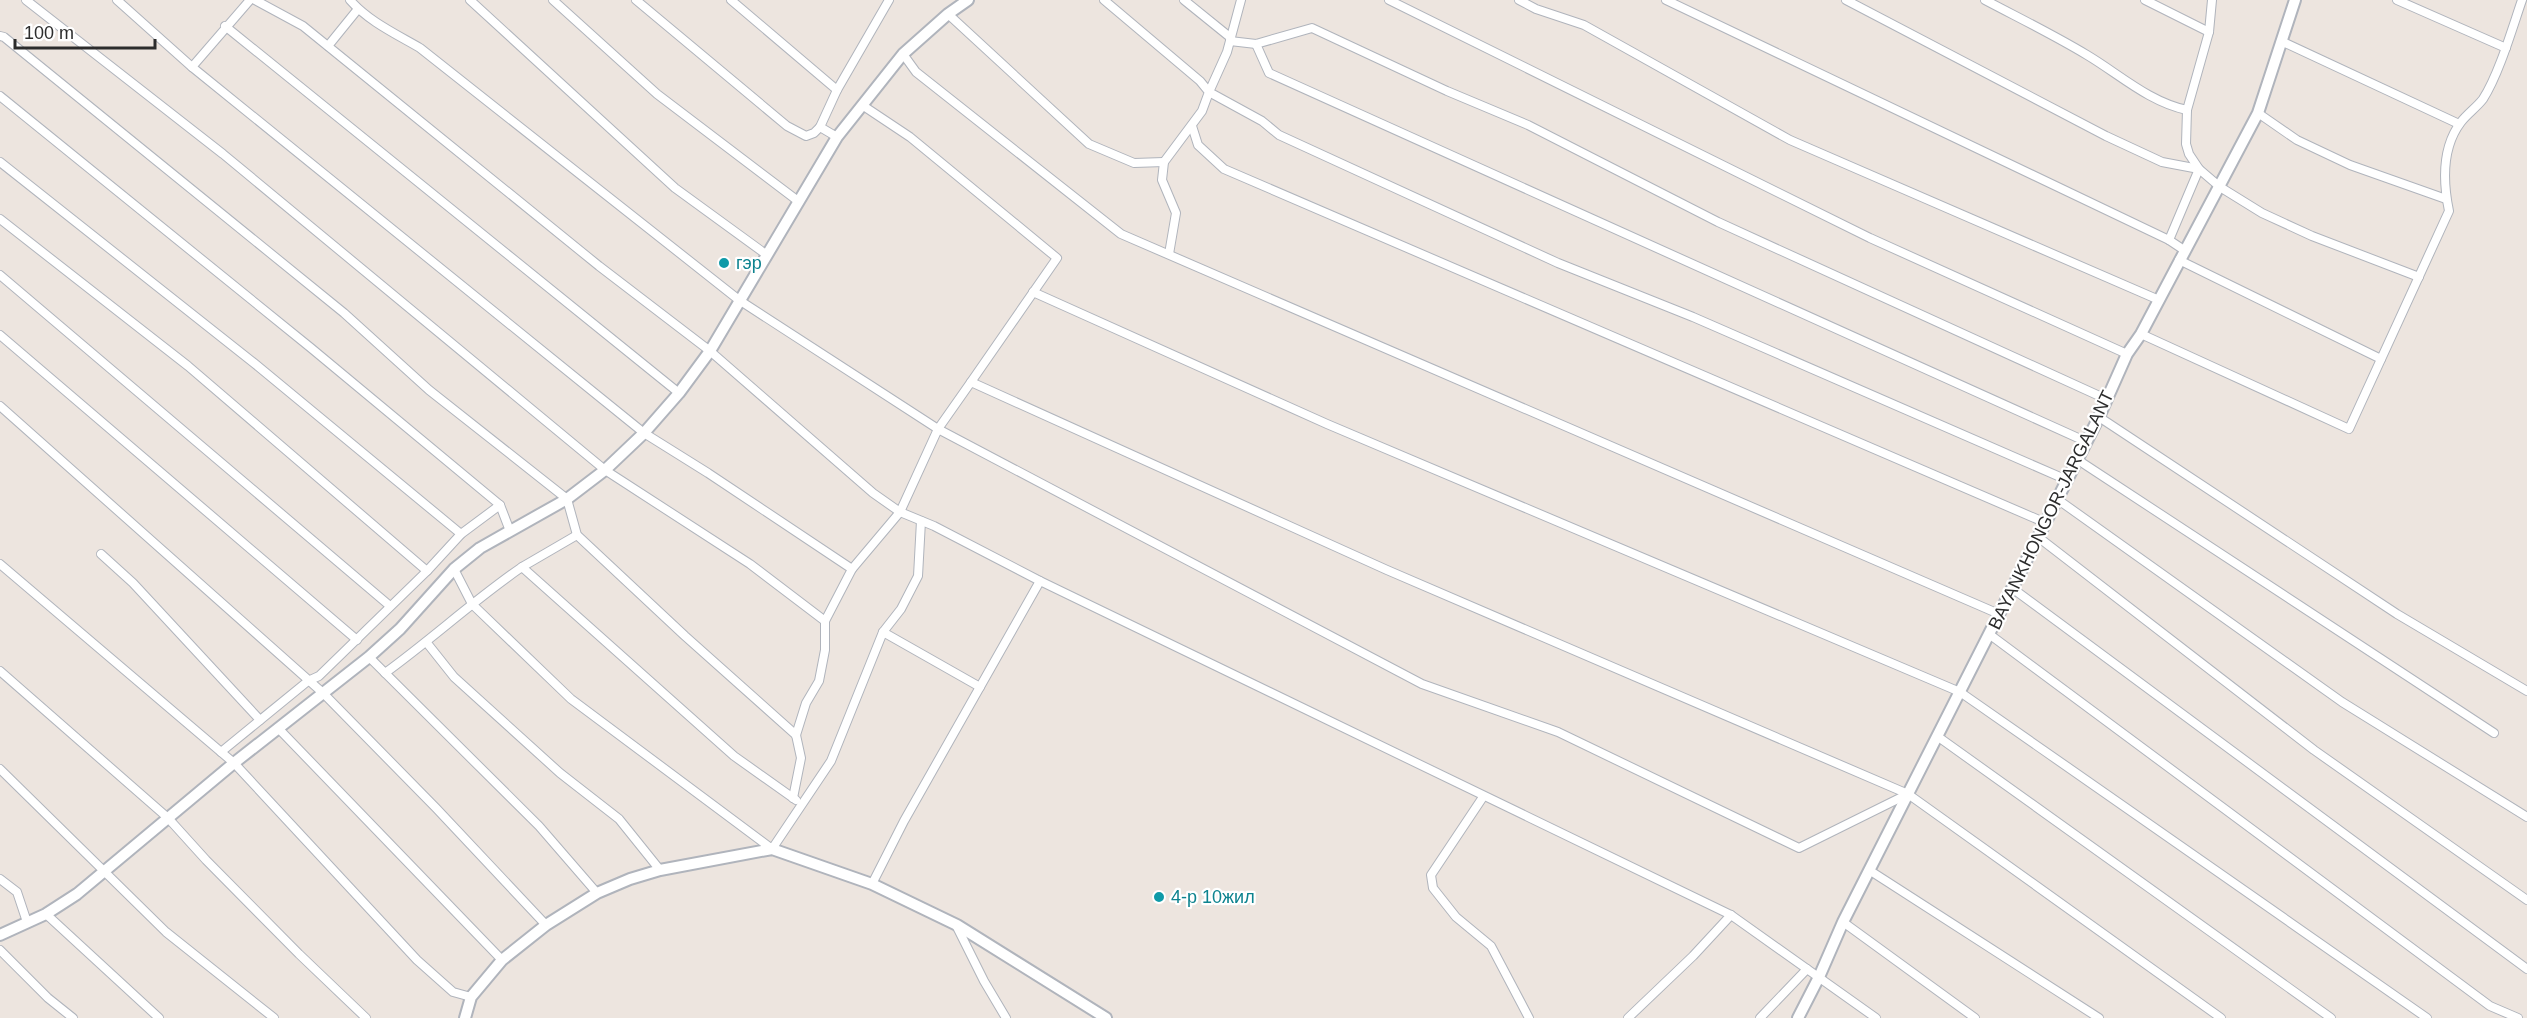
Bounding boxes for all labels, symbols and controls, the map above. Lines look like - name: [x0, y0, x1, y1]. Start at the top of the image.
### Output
- scale bar: [15, 12, 154, 50]
- text: 100 m: [24, 23, 74, 43]
- place label: гэр: [736, 253, 762, 273]
- marker: гэр: [717, 256, 731, 270]
- street label: BAYANKHONGOR-JARGALANT: [1984, 387, 2118, 633]
- place label: 4-р 10жил: [1171, 887, 1255, 907]
- marker: 4-р 10жил: [1152, 890, 1166, 904]

